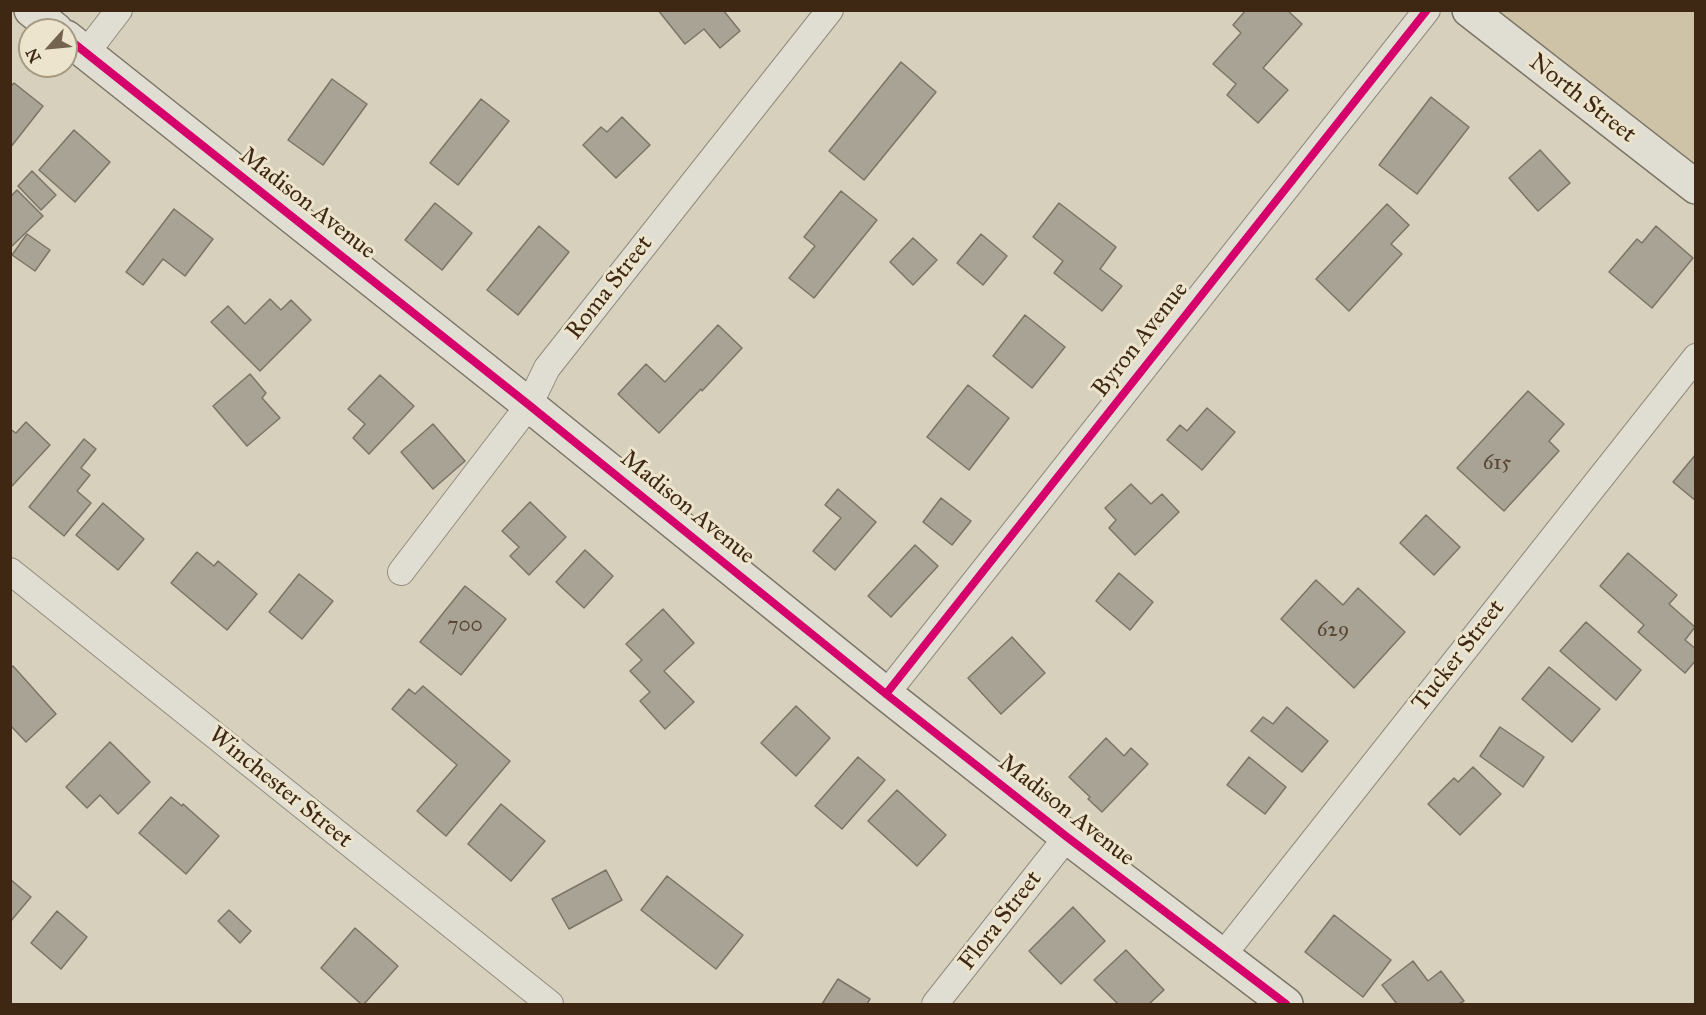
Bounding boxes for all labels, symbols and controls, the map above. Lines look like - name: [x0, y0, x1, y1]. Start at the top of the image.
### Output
- north arrow: [18, 18, 78, 78]
- text: N: [22, 45, 45, 66]
- street label: North Street: [1523, 48, 1641, 150]
- street label: Madison Avenue: [233, 142, 381, 266]
- street label: Roma Street: [560, 230, 660, 346]
- street label: Byron Avenue: [1087, 277, 1195, 403]
- street label: Madison Avenue: [614, 445, 760, 571]
- house number: 615: [1483, 451, 1511, 477]
- street label: Tucker Street: [1406, 594, 1512, 718]
- house number: 700: [447, 613, 483, 639]
- house number: 629: [1317, 618, 1349, 644]
- street label: Winchester Street: [202, 721, 358, 855]
- street label: Madison Avenue: [992, 749, 1140, 873]
- street label: Flora Street: [953, 866, 1049, 976]

